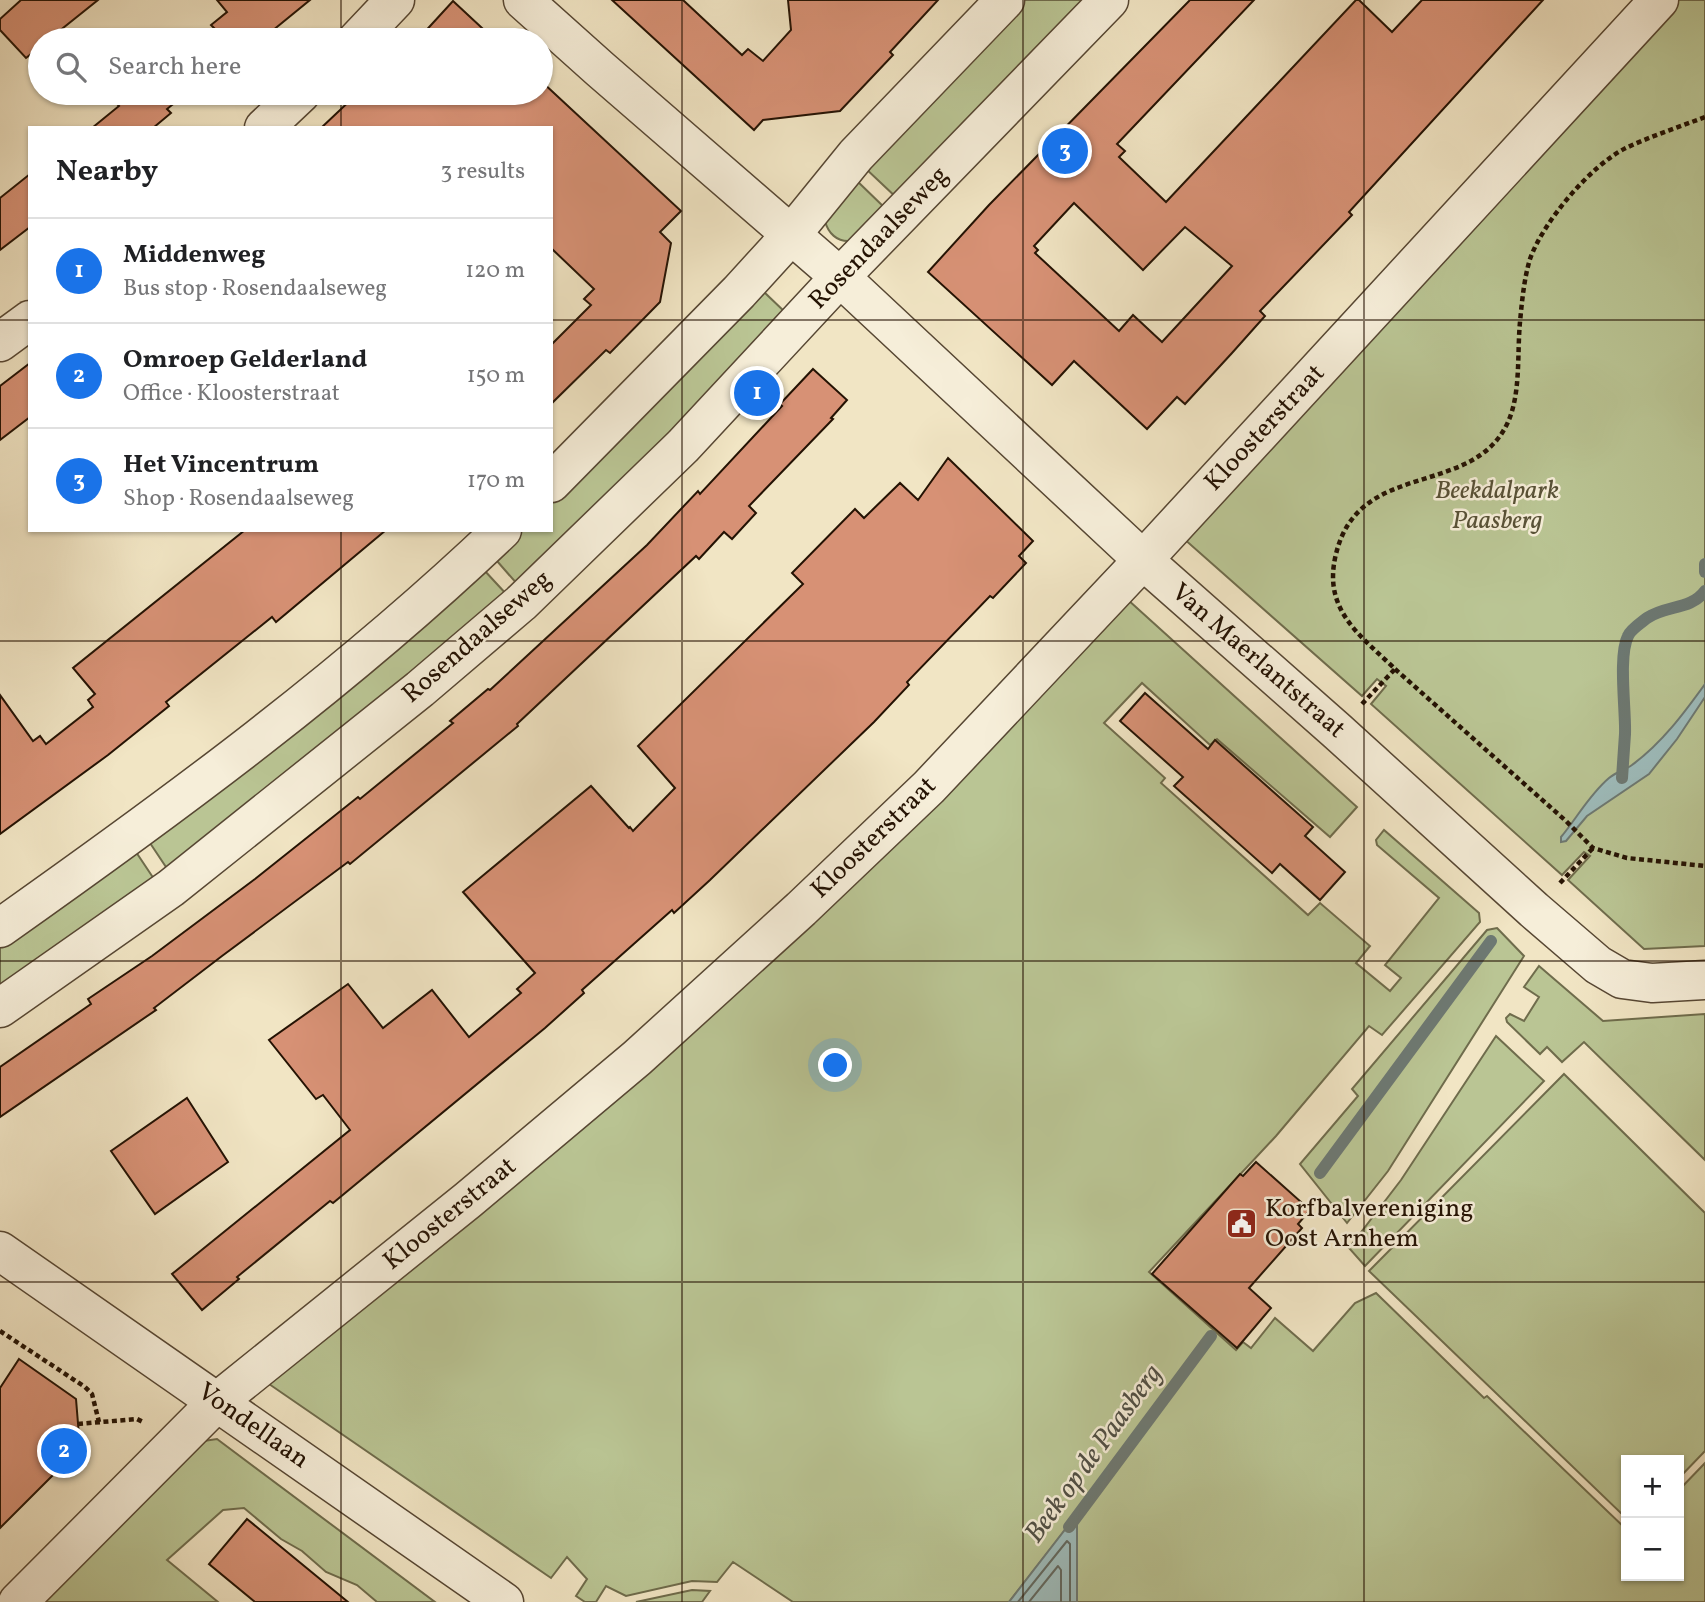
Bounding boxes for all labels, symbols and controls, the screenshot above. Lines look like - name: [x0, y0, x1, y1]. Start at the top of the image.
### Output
- search box: [28, 28, 553, 105]
- icon: search: [52, 48, 90, 86]
- text: Search here: [108, 49, 241, 85]
- pin: 3: [1042, 125, 1088, 177]
- text: Nearby: [56, 151, 158, 193]
- text: 3 results: [440, 156, 525, 188]
- street label: Rosendaalseweg: [801, 158, 957, 318]
- text: Middenweg: [123, 237, 265, 273]
- text: 1: [74, 255, 84, 287]
- text: 120 m: [465, 255, 525, 287]
- text: Bus stop · Rosendaalseweg: [123, 273, 387, 305]
- text: Omroep Gelderland: [123, 342, 367, 378]
- street label: Kloosterstraat: [1197, 356, 1333, 500]
- text: 2: [73, 360, 85, 392]
- text: 150 m: [467, 360, 525, 392]
- pin: 1: [734, 367, 780, 419]
- text: Office · Kloosterstraat: [123, 378, 340, 410]
- text: Het Vincentrum: [123, 447, 319, 483]
- text: 3: [73, 465, 85, 497]
- text: 170 m: [467, 465, 525, 497]
- park label: Beekdalpark Paasberg: [1435, 473, 1559, 539]
- text: Shop · Rosendaalseweg: [123, 483, 354, 515]
- street label: Rosendaalseweg: [395, 562, 559, 712]
- street label: Van Maerlantstraat: [1163, 575, 1353, 747]
- street label: Kloosterstraat: [803, 769, 945, 907]
- your location: [818, 1048, 852, 1082]
- street label: Kloosterstraat: [376, 1149, 524, 1279]
- place label: Korfbalvereniging Oost Arnhem: [1265, 1191, 1474, 1257]
- public building icon: Korfbalvereniging Oost Arnhem: [1225, 1207, 1259, 1241]
- water label: Beek op de Paasberg: [1016, 1357, 1172, 1551]
- street label: Vondellaan: [190, 1374, 316, 1478]
- pin: 2: [41, 1425, 87, 1477]
- map controls: [1621, 1455, 1684, 1581]
- button: +: [1621, 1455, 1684, 1518]
- button: −: [1621, 1518, 1684, 1581]

